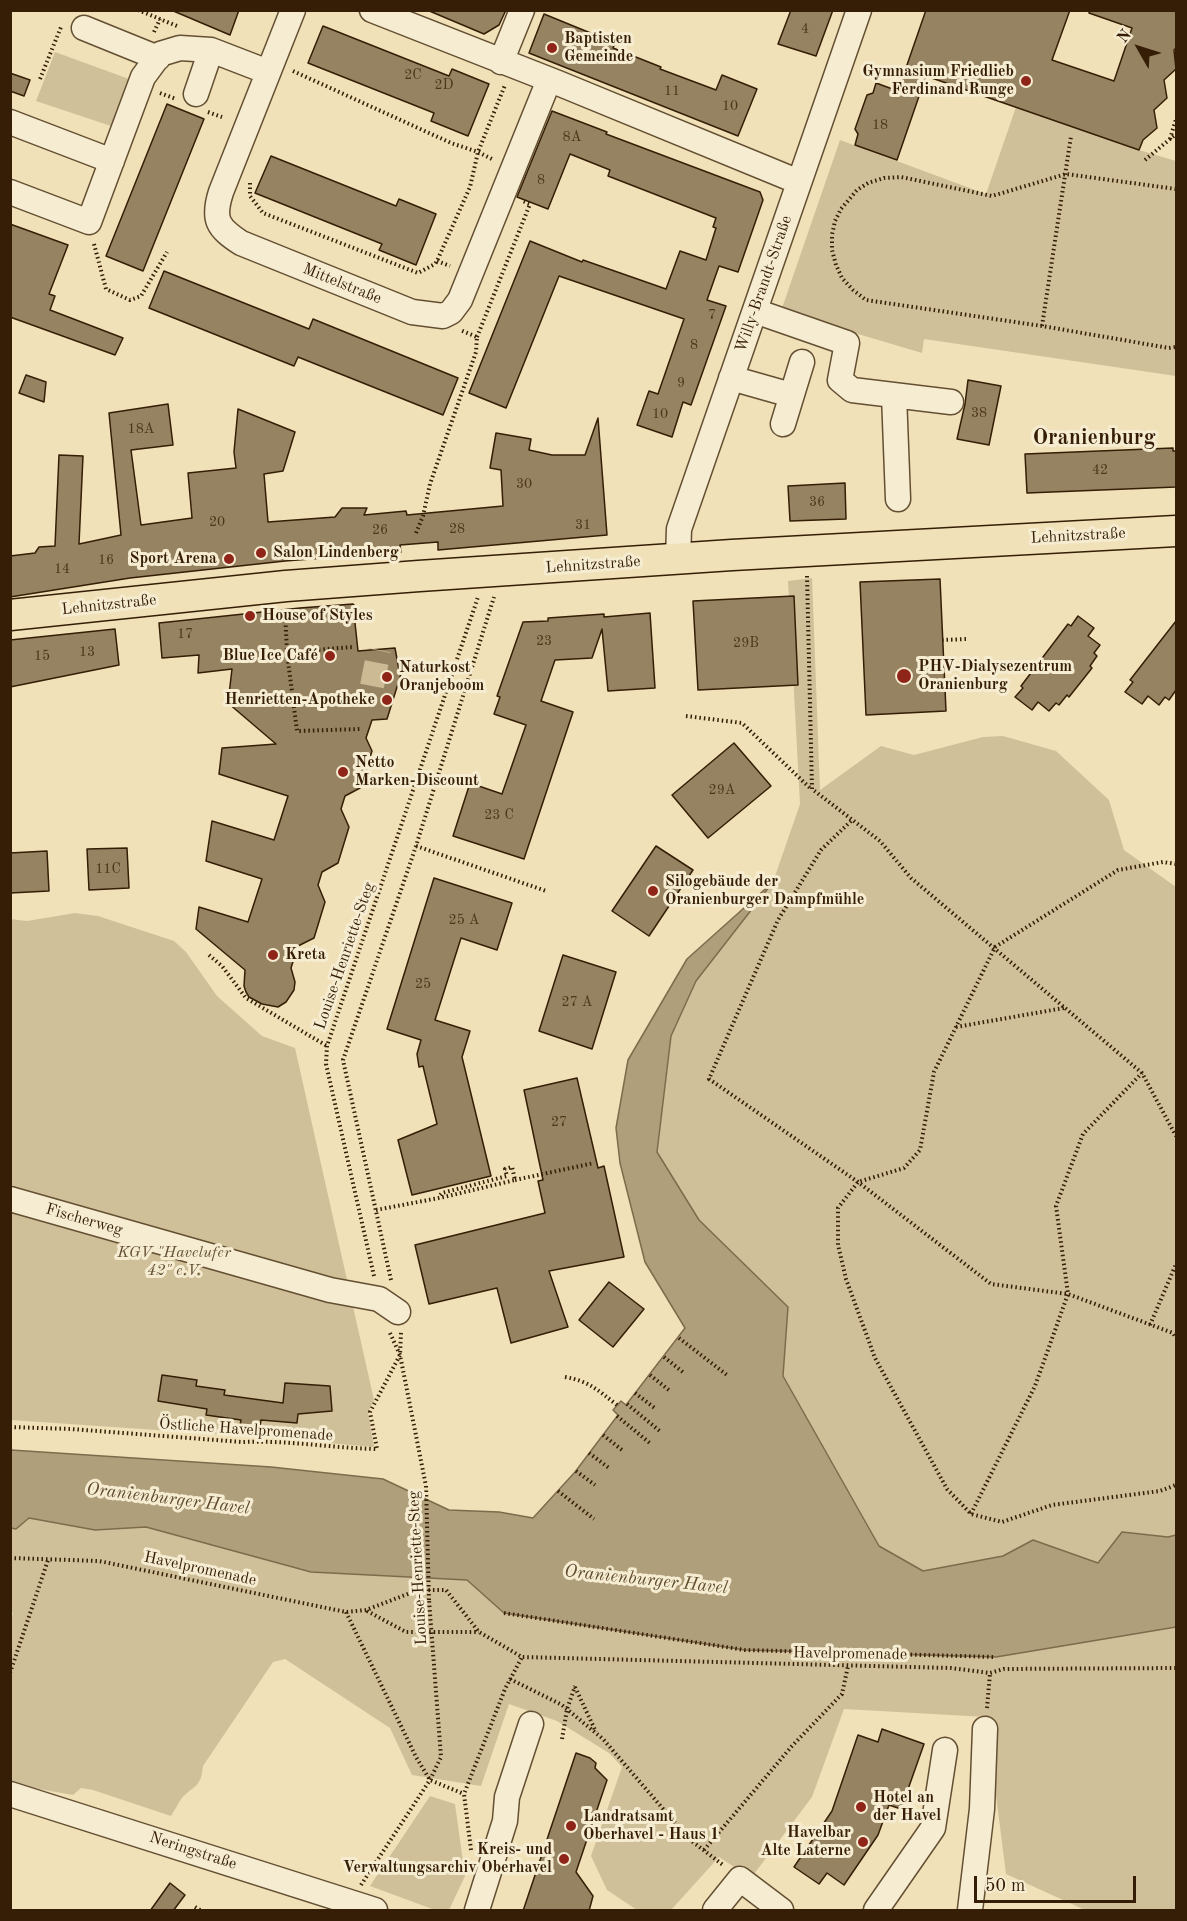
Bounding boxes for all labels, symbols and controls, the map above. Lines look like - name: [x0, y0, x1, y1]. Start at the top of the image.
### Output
- north arrow: [1109, 18, 1169, 78]
- house number: 4: [801, 21, 809, 37]
- text: N: [1115, 27, 1135, 46]
- place label: Baptisten Gemeinde: [564, 29, 633, 67]
- marker: Baptisten Gemeinde: [545, 41, 559, 55]
- place label: Gymnasium Friedlieb Ferdinand Runge: [862, 62, 1014, 100]
- house number: 2C: [404, 67, 422, 83]
- marker: Gymnasium Friedlieb Ferdinand Runge: [1019, 74, 1033, 88]
- house number: 2D: [434, 77, 454, 93]
- house number: 11: [664, 83, 680, 99]
- house number: 10: [722, 98, 738, 114]
- house number: 18: [872, 117, 888, 133]
- house number: 8A: [563, 129, 581, 145]
- house number: 8: [537, 172, 545, 188]
- street label: Willy-Brandt-Straße: [732, 213, 796, 355]
- street label: Mittelstraße: [300, 259, 384, 309]
- house number: 7: [708, 307, 716, 323]
- house number: 8: [690, 337, 698, 353]
- house number: 9: [677, 375, 685, 391]
- house number: 38: [971, 405, 987, 421]
- house number: 10: [652, 406, 668, 422]
- house number: 18A: [128, 421, 154, 437]
- district label: Oranienburg: [1032, 425, 1156, 451]
- house number: 42: [1092, 462, 1108, 478]
- house number: 30: [516, 476, 532, 492]
- house number: 36: [809, 494, 825, 510]
- house number: 20: [209, 514, 225, 530]
- house number: 31: [575, 517, 591, 533]
- house number: 28: [449, 521, 465, 537]
- house number: 26: [372, 522, 388, 538]
- street label: Lehnitzstraße: [1030, 524, 1126, 548]
- place label: Salon Lindenberg: [273, 543, 399, 563]
- marker: Salon Lindenberg: [254, 546, 268, 560]
- place label: Sport Arena: [129, 549, 217, 569]
- house number: 16: [98, 552, 114, 568]
- marker: Sport Arena: [222, 552, 236, 566]
- street label: Lehnitzstraße: [545, 552, 641, 578]
- house number: 14: [54, 561, 70, 577]
- street label: Lehnitzstraße: [61, 590, 157, 620]
- place label: House of Styles: [262, 606, 373, 626]
- marker: House of Styles: [243, 609, 257, 623]
- house number: 17: [177, 626, 193, 642]
- house number: 23: [536, 633, 552, 649]
- house number: 29B: [733, 635, 759, 651]
- house number: 13: [79, 644, 95, 660]
- place label: Blue Ice Café: [222, 646, 318, 666]
- house number: 15: [34, 648, 50, 664]
- marker: Blue Ice Café: [323, 649, 337, 663]
- place label: PHV-Dialysezentrum Oranienburg: [918, 657, 1072, 695]
- place label: Naturkost Oranjeboom: [399, 658, 484, 696]
- marker: PHV-Dialysezentrum Oranienburg: [895, 667, 913, 685]
- marker: Naturkost Oranjeboom: [380, 670, 394, 684]
- place label: Henrietten-Apotheke: [224, 690, 375, 710]
- marker: Henrietten-Apotheke: [380, 693, 394, 707]
- place label: Netto Marken-Discount: [355, 753, 479, 791]
- marker: Netto Marken-Discount: [336, 765, 350, 779]
- house number: 29A: [709, 782, 735, 798]
- house number: 23 C: [484, 807, 514, 823]
- house number: 11C: [95, 861, 121, 877]
- place label: Silogebäude der Oranienburger Dampfmühle: [665, 872, 864, 910]
- street label: Louise-Henriette-Steg: [311, 880, 379, 1032]
- marker: Silogebäude der Oranienburger Dampfmühle: [646, 884, 660, 898]
- house number: 25 A: [449, 912, 479, 928]
- place label: Kreta: [285, 945, 326, 965]
- marker: Kreta: [266, 948, 280, 962]
- house number: 25: [415, 976, 431, 992]
- house number: 27 A: [562, 994, 592, 1010]
- house number: 27: [551, 1114, 567, 1130]
- street label: Fischerweg: [43, 1200, 125, 1240]
- park label: KGV "Havelufer 42" e.V.: [117, 1243, 231, 1281]
- street label: Östliche Havelpromenade: [158, 1414, 334, 1446]
- water label: Oranienburger Havel: [85, 1478, 251, 1520]
- street label: Louise-Henriette-Steg: [404, 1490, 432, 1646]
- street label: Havelpromenade: [142, 1548, 258, 1590]
- water label: Oranienburger Havel: [563, 1561, 729, 1599]
- street label: Havelpromenade: [793, 1643, 907, 1665]
- place label: Hotel an der Havel: [873, 1788, 941, 1826]
- marker: Hotel an der Havel: [854, 1800, 868, 1814]
- place label: Landratsamt Oberhavel - Haus 1: [583, 1807, 719, 1845]
- marker: Landratsamt Oberhavel - Haus 1: [564, 1819, 578, 1833]
- place label: Havelbar Alte Laterne: [761, 1823, 851, 1861]
- street label: Neringstraße: [147, 1828, 239, 1874]
- marker: Havelbar Alte Laterne: [856, 1835, 870, 1849]
- place label: Kreis- und Verwaltungsarchiv Oberhavel: [343, 1840, 552, 1878]
- marker: Kreis- und Verwaltungsarchiv Oberhavel: [557, 1852, 571, 1866]
- scale bar: [977, 1864, 1139, 1902]
- text: 50 m: [985, 1877, 1025, 1895]

